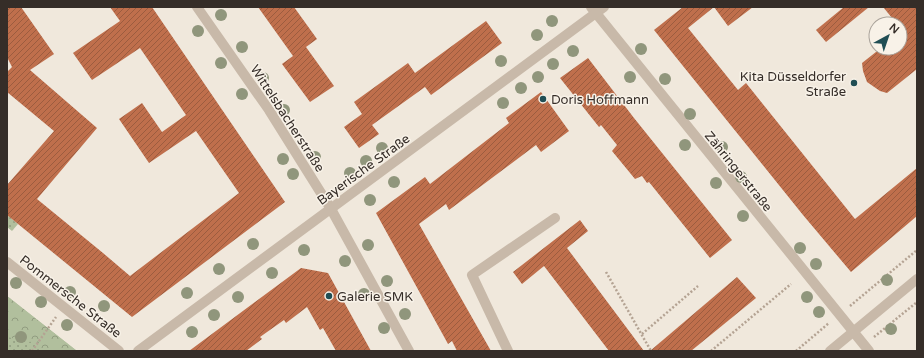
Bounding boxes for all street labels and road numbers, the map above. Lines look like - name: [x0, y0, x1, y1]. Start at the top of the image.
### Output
- street label: Wittelsbacherstraße: [247, 62, 328, 175]
- street label: Zähringerstraße: [701, 128, 776, 215]
- street label: Bayerische Straße: [314, 131, 413, 209]
- street label: Pommersche Straße: [16, 252, 124, 341]

